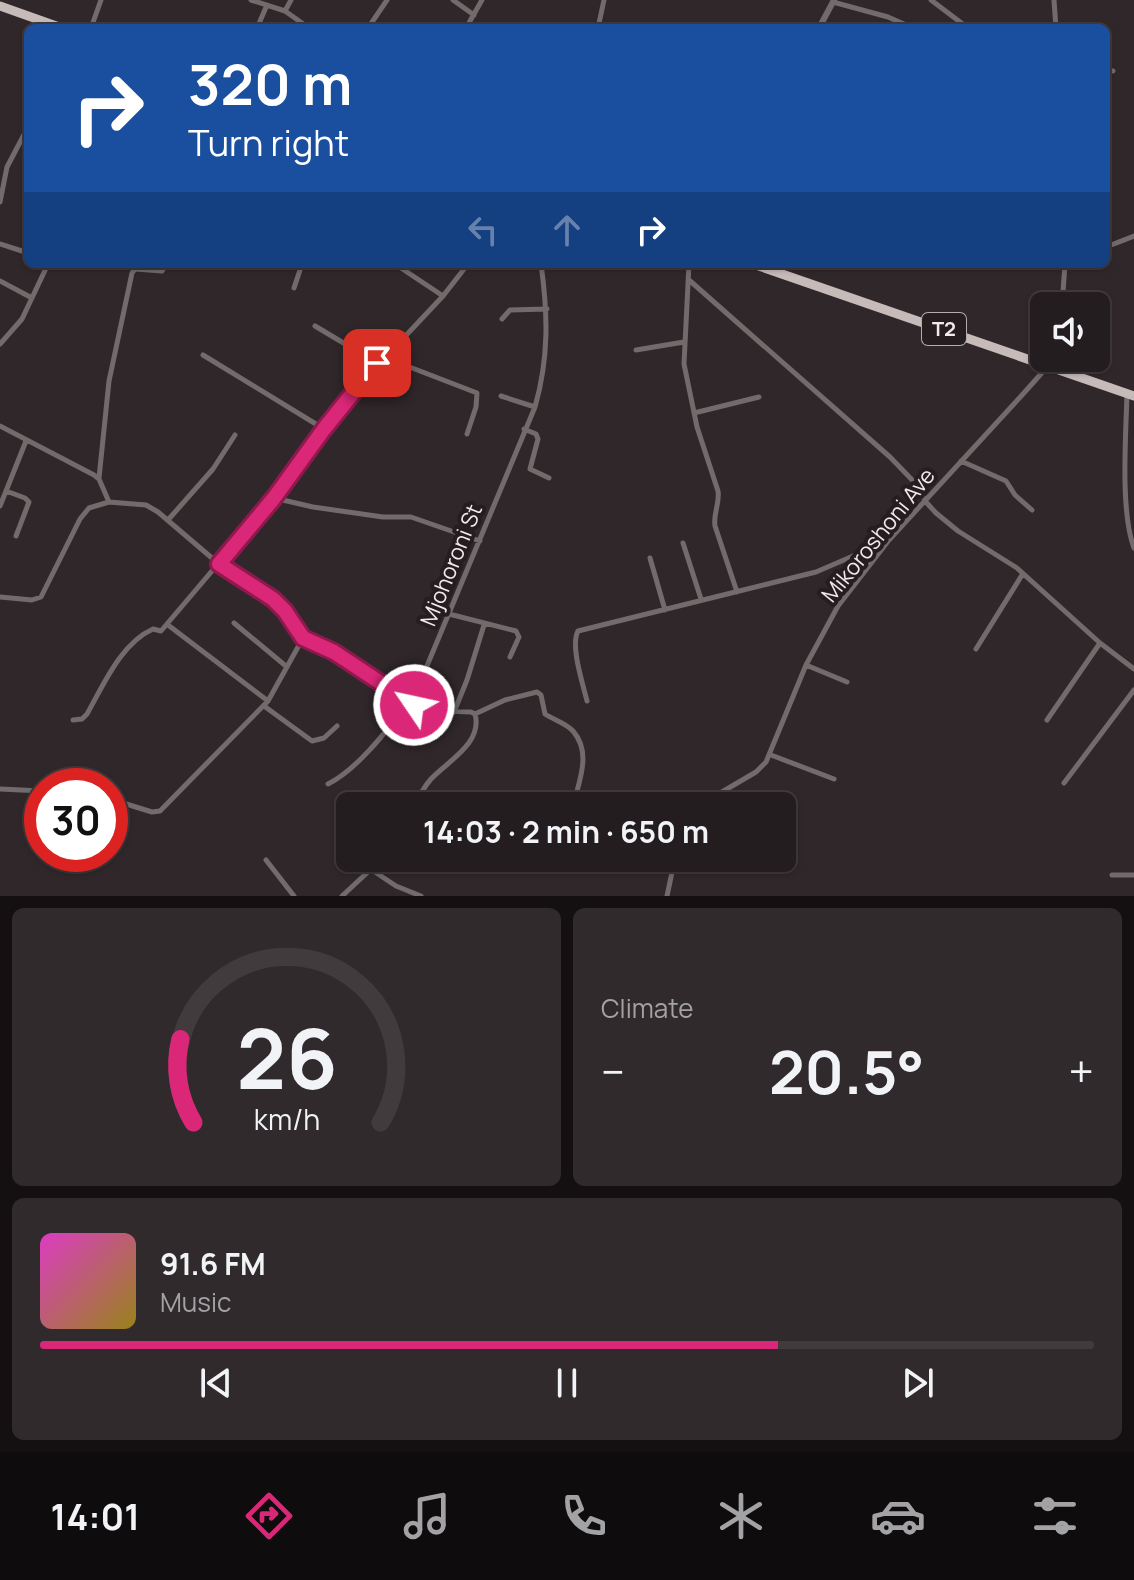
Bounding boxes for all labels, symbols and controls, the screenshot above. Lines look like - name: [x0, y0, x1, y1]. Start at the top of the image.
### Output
- text: 320 m: [188, 45, 352, 122]
- icon: right: [56, 56, 160, 160]
- text: Turn right: [188, 118, 349, 167]
- icon: left: [461, 208, 505, 252]
- icon: ahead: [545, 208, 589, 252]
- icon: right: [629, 208, 673, 252]
- map controls: [1030, 292, 1110, 372]
- button: sound: [1030, 292, 1110, 372]
- road number: T2: [922, 313, 966, 345]
- pin: [343, 329, 411, 397]
- icon: arrive: [355, 341, 399, 385]
- street label: Mikoroshoni Ave: [814, 461, 942, 608]
- street label: Mjohoroni St: [413, 500, 489, 630]
- position arrow: [372, 663, 456, 747]
- speed limit sign: 30: [24, 768, 128, 872]
- text: 14:03 · 2 min · 650 m: [423, 811, 709, 852]
- text: Climate: [601, 990, 693, 1026]
- text: 26: [236, 1000, 337, 1114]
- text: 20.5°: [769, 1030, 924, 1112]
- text: −: [601, 1041, 625, 1101]
- text: +: [1069, 1041, 1094, 1101]
- text: km/h: [253, 1100, 320, 1139]
- text: 91.6 FM: [160, 1243, 266, 1284]
- text: Music: [160, 1284, 231, 1320]
- icon: previous: [194, 1361, 238, 1405]
- icon: pause: [545, 1361, 589, 1405]
- icon: next: [896, 1361, 940, 1405]
- icon: directions: [241, 1488, 297, 1544]
- icon: music: [399, 1488, 455, 1544]
- icon: phone: [556, 1488, 612, 1544]
- icon: climate: [713, 1488, 769, 1544]
- icon: car: [870, 1488, 926, 1544]
- icon: filters: [1027, 1488, 1083, 1544]
- text: 14:01: [51, 1492, 140, 1541]

